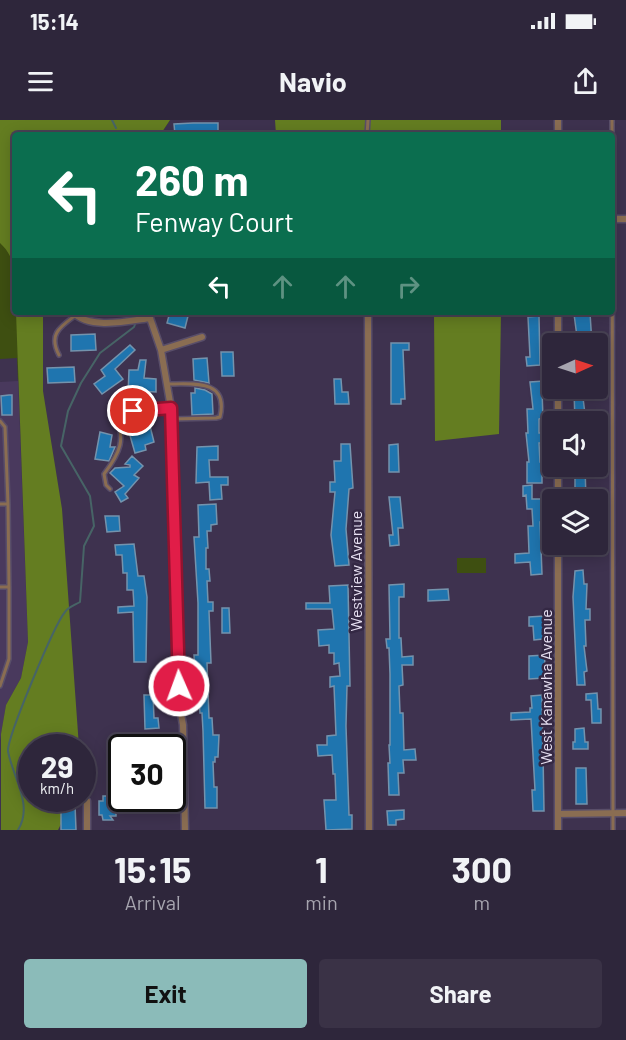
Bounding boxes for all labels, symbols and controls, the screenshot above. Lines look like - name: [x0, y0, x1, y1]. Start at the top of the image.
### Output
- text: 15:14: [30, 8, 79, 34]
- icon: menu: [24, 65, 57, 98]
- text: Navio: [279, 65, 347, 97]
- icon: share: [569, 65, 602, 98]
- text: 260 m: [135, 154, 248, 204]
- icon: left: [36, 156, 114, 234]
- text: Fenway Court: [135, 205, 294, 237]
- icon: left: [203, 270, 236, 303]
- icon: ahead: [266, 270, 299, 303]
- icon: ahead: [329, 270, 362, 303]
- icon: right: [392, 270, 425, 303]
- north arrow: [542, 333, 608, 399]
- map controls: [542, 333, 608, 555]
- pin: [107, 385, 158, 436]
- icon: arrive: [116, 394, 149, 427]
- button: sound: [542, 411, 608, 477]
- button: layers: [542, 489, 608, 555]
- street label: Westview Avenue: [346, 511, 365, 631]
- street label: West Kanawha Avenue: [536, 609, 555, 765]
- position arrow: [147, 654, 211, 718]
- speed limit sign: 30: [108, 734, 186, 812]
- text: 29: [41, 748, 73, 784]
- text: km/h: [40, 779, 74, 797]
- text: 15:15: [114, 847, 191, 890]
- text: 1: [315, 847, 328, 890]
- text: 300: [452, 847, 512, 890]
- text: Arrival: [125, 890, 181, 914]
- text: min: [305, 890, 338, 914]
- text: m: [474, 890, 490, 914]
- button: Exit: [24, 959, 307, 1028]
- button: Share: [319, 959, 602, 1028]

